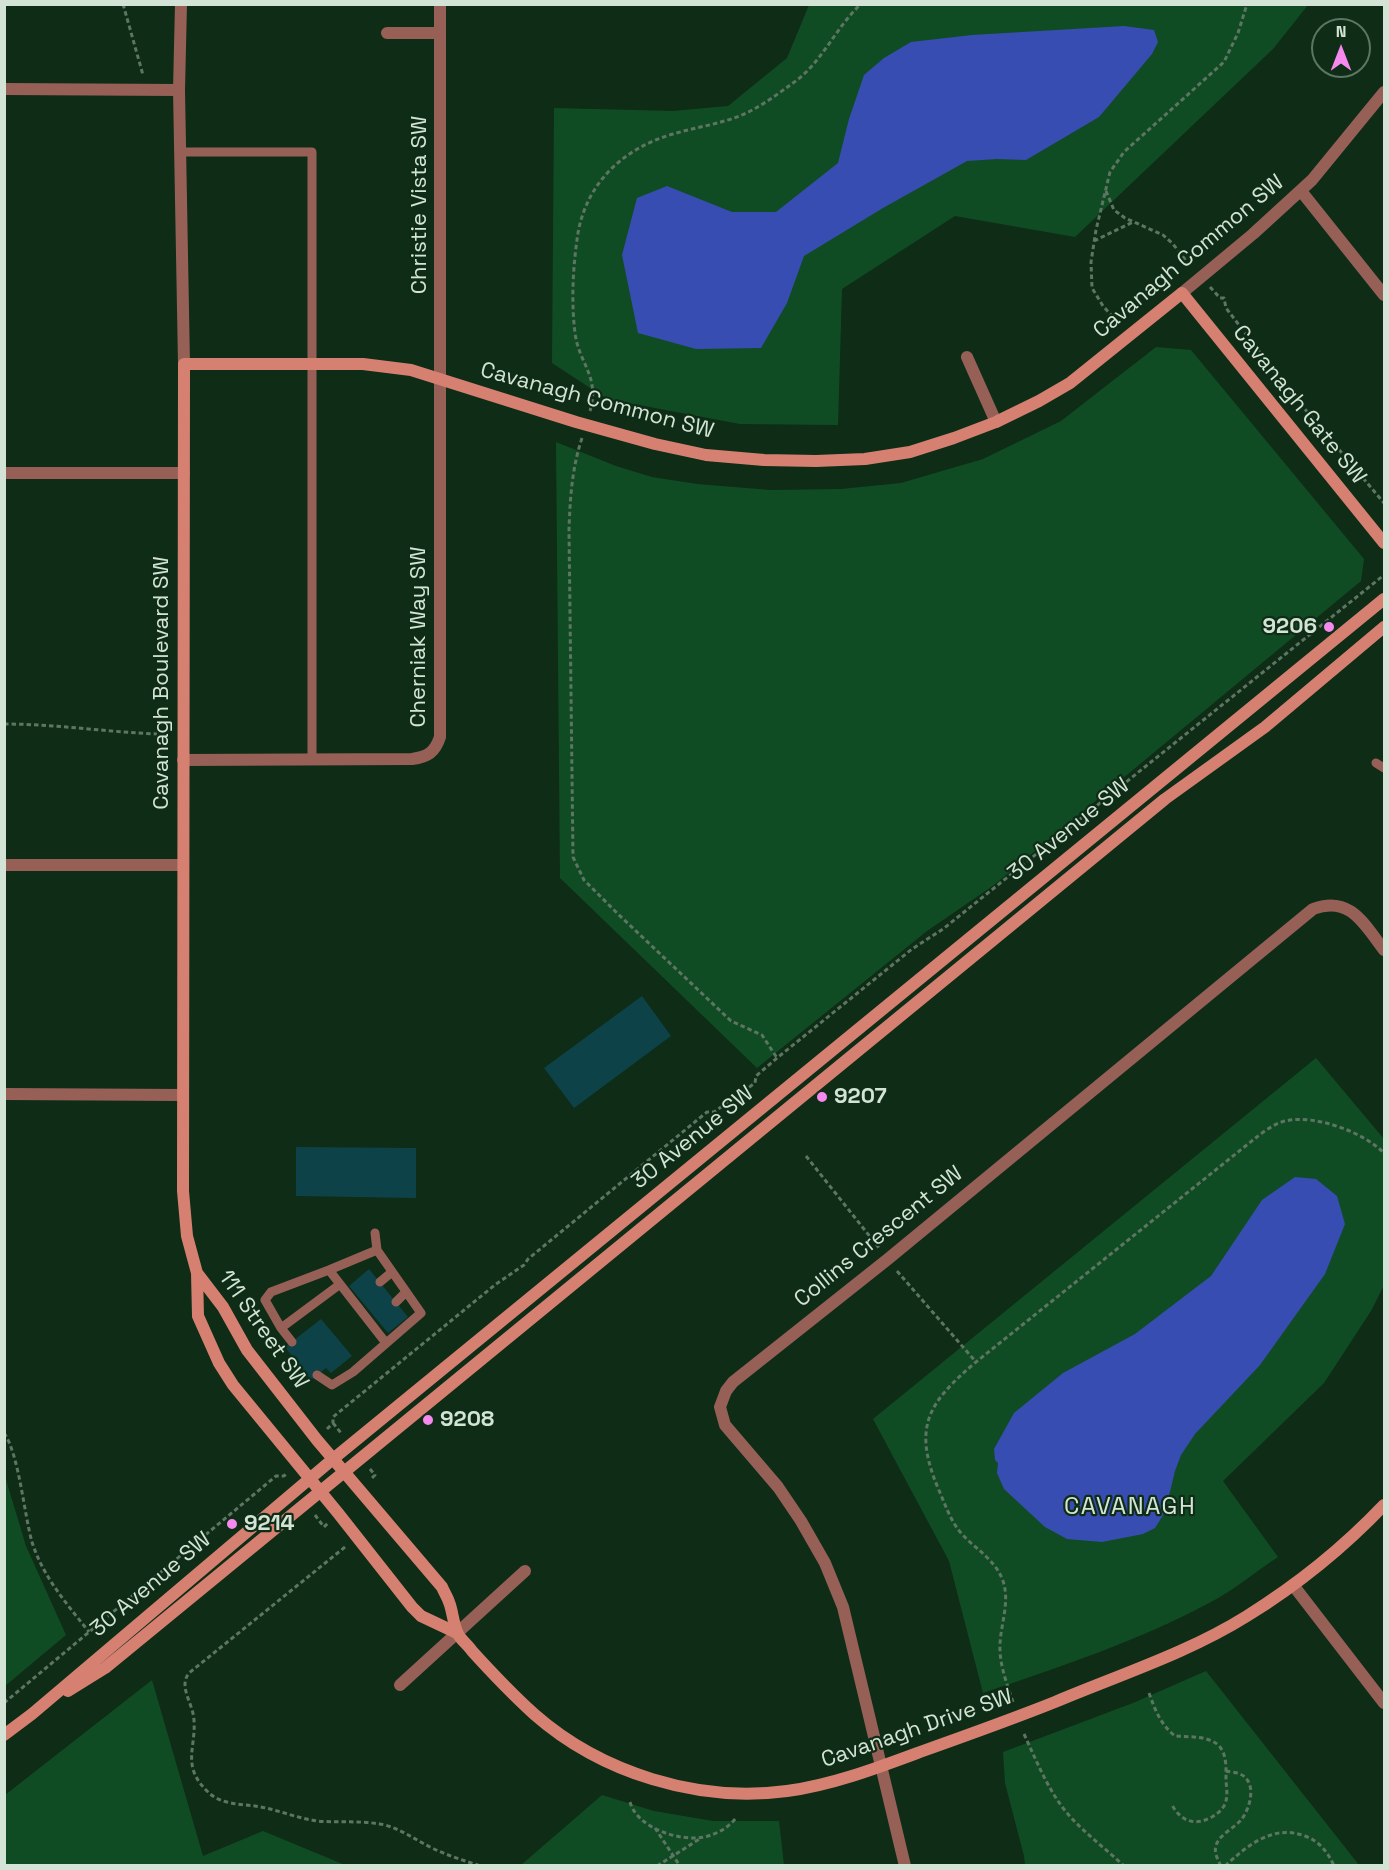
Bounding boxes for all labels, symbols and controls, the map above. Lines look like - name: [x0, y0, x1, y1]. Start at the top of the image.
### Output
- north arrow: [1311, 18, 1371, 78]
- text: N: [1336, 21, 1346, 42]
- street label: Christie Vista SW: [407, 116, 433, 294]
- street label: Cavanagh Common SW: [1088, 170, 1290, 344]
- street label: Cavanagh Gate SW: [1227, 320, 1371, 490]
- street label: Cavanagh Common SW: [477, 357, 717, 445]
- street label: Cherniak Way SW: [406, 546, 432, 728]
- street label: Cavanagh Boulevard SW: [149, 556, 175, 810]
- place label: 9206: [1262, 614, 1317, 640]
- marker: 9206: [1322, 620, 1336, 634]
- street label: 30 Avenue SW: [1003, 773, 1135, 887]
- street label: 30 Avenue SW: [627, 1081, 759, 1195]
- place label: 9207: [834, 1084, 887, 1110]
- marker: 9207: [815, 1090, 829, 1104]
- street label: Collins Crescent SW: [789, 1161, 969, 1313]
- street label: 111 Street SW: [212, 1266, 314, 1394]
- place label: 9208: [440, 1407, 494, 1433]
- marker: 9208: [421, 1413, 435, 1427]
- district label: CAVANAGH: [1064, 1493, 1196, 1521]
- place label: 9214: [244, 1511, 295, 1537]
- marker: 9214: [225, 1517, 239, 1531]
- street label: 30 Avenue SW: [85, 1527, 217, 1643]
- street label: Cavanagh Drive SW: [818, 1684, 1016, 1774]

